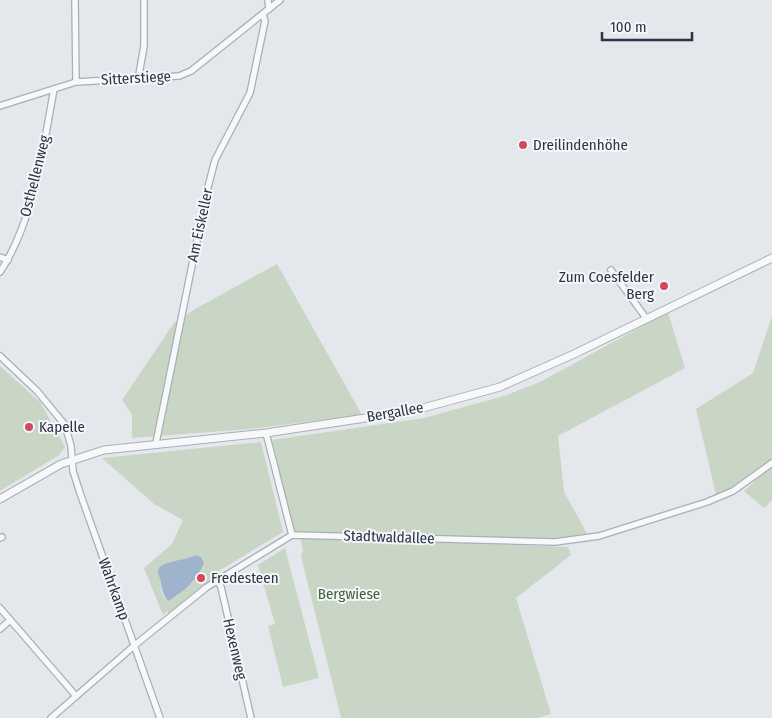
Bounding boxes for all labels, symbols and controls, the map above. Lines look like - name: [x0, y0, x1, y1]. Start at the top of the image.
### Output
- scale bar: [602, 10, 692, 42]
- text: 100 m: [610, 18, 647, 36]
- street label: Sitterstiege: [101, 67, 171, 89]
- street label: Osthellenweg: [16, 133, 54, 219]
- place label: Dreilindenhöhe: [533, 136, 628, 154]
- marker: Dreilindenhöhe: [517, 139, 529, 151]
- street label: Am Eiskeller: [183, 186, 217, 264]
- place label: Zum Coesfelder Berg: [559, 268, 655, 303]
- marker: Zum Coesfelder Berg: [658, 280, 670, 292]
- street label: Bergallee: [365, 398, 425, 426]
- place label: Kapelle: [39, 418, 85, 436]
- marker: Kapelle: [23, 421, 35, 433]
- street label: Stadtwaldallee: [343, 526, 435, 548]
- street label: Wahrkamp: [94, 555, 134, 623]
- place label: Fredesteen: [211, 569, 279, 587]
- marker: Fredesteen: [195, 572, 207, 584]
- park label: Bergwiese: [318, 585, 380, 603]
- street label: Hexenweg: [219, 617, 251, 681]

